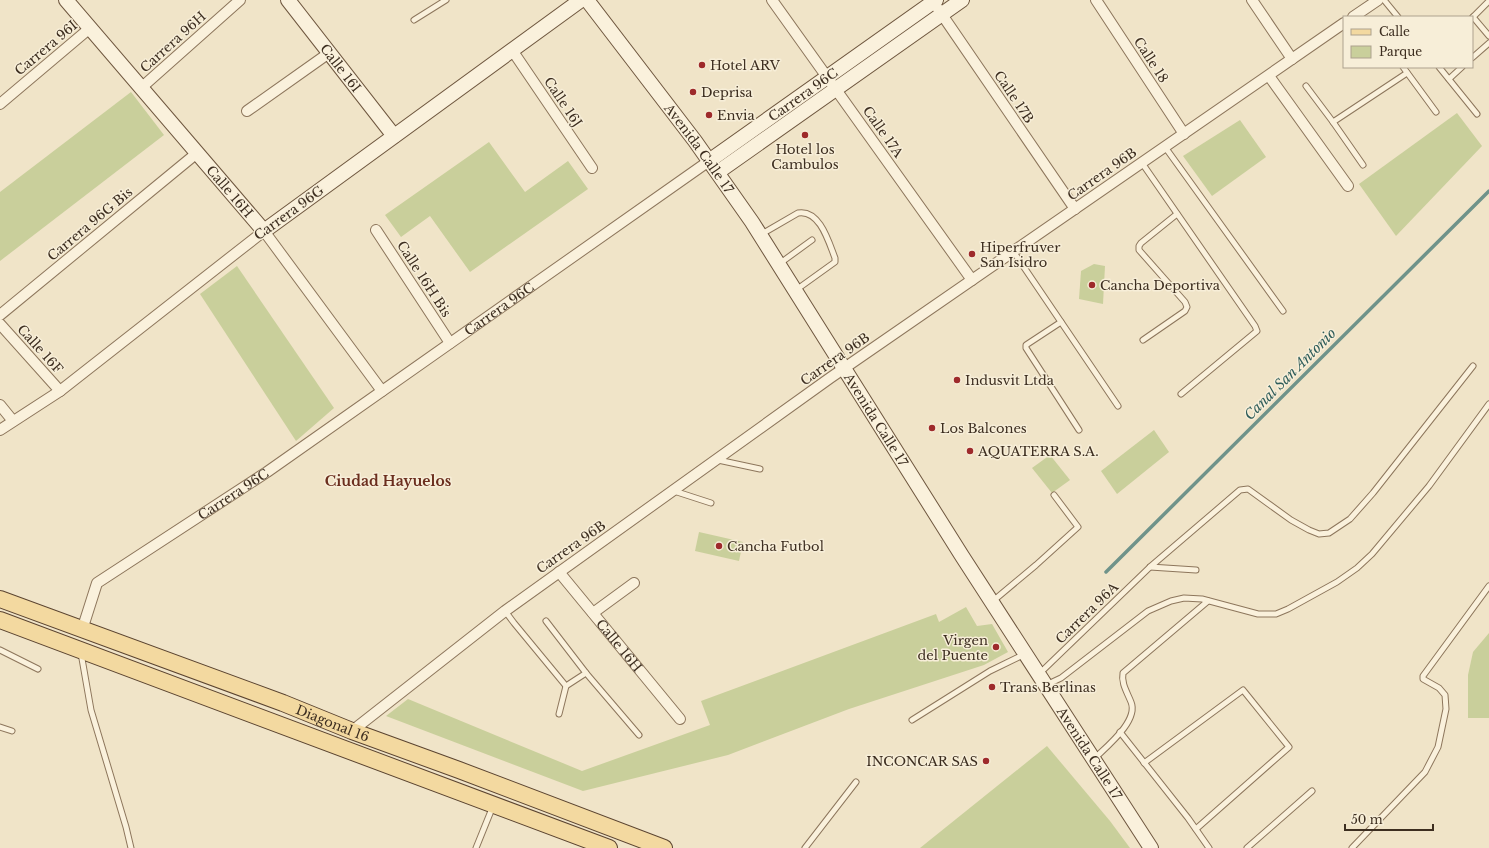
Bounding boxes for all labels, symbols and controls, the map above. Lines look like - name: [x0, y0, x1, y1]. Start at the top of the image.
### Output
- street label: Carrera 96H: [136, 8, 210, 76]
- legend: [1343, 16, 1473, 68]
- street label: Carrera 96I: [11, 17, 81, 79]
- text: Calle: [1379, 24, 1410, 39]
- street label: Calle 18: [1130, 34, 1172, 86]
- street label: Calle 16I: [317, 40, 365, 95]
- text: Parque: [1379, 44, 1422, 59]
- place label: Hotel ARV: [710, 57, 781, 74]
- marker: Hotel ARV: [697, 60, 707, 70]
- street label: Carrera 96C: [765, 64, 841, 125]
- street label: Calle 17B: [990, 68, 1038, 126]
- street label: Calle 16J: [540, 74, 586, 130]
- place label: Deprisa: [701, 84, 753, 101]
- marker: Deprisa: [688, 87, 698, 97]
- street label: Avenida Calle 17: [660, 99, 738, 197]
- street label: Calle 17A: [859, 103, 907, 162]
- place label: Envia: [717, 107, 756, 124]
- marker: Envia: [704, 110, 714, 120]
- marker: Hotel los Cambulos: [800, 130, 810, 140]
- place label: Hotel los Cambulos: [771, 141, 839, 173]
- street label: Carrera 96B: [1064, 144, 1140, 204]
- street label: Calle 16H: [203, 162, 257, 221]
- street label: Carrera 96G: [251, 182, 327, 244]
- street label: Carrera 96G Bis: [44, 183, 136, 265]
- street label: Calle 16H Bis: [393, 238, 455, 320]
- place label: Hiperfruver San Isidro: [980, 239, 1061, 271]
- marker: Hiperfruver San Isidro: [967, 249, 977, 259]
- place label: Cancha Deportiva: [1100, 277, 1221, 294]
- street label: Carrera 96C: [461, 278, 537, 339]
- marker: Cancha Deportiva: [1087, 280, 1097, 290]
- street label: Calle 16F: [14, 321, 67, 377]
- water label: Canal San Antonio: [1240, 324, 1340, 424]
- street label: Carrera 96B: [797, 329, 873, 389]
- street label: Avenida Calle 17: [840, 369, 912, 470]
- place label: Indusvit Ltda: [965, 372, 1055, 389]
- marker: Indusvit Ltda: [952, 375, 962, 385]
- place label: Los Balcones: [940, 420, 1027, 437]
- marker: Los Balcones: [927, 423, 937, 433]
- place label: AQUATERRA S.A.: [977, 443, 1099, 460]
- marker: AQUATERRA S.A.: [965, 446, 975, 456]
- street label: Carrera 96C: [194, 465, 272, 523]
- district label: Ciudad Hayuelos: [325, 472, 452, 490]
- street label: Carrera 96B: [533, 517, 609, 577]
- place label: Cancha Futbol: [727, 538, 824, 555]
- marker: Cancha Futbol: [714, 541, 724, 551]
- street label: Carrera 96A: [1052, 578, 1123, 647]
- street label: Calle 16H: [593, 615, 646, 675]
- place label: Virgen del Puente: [917, 632, 988, 664]
- marker: Virgen del Puente: [991, 642, 1001, 652]
- place label: Trans Berlinas: [1000, 679, 1096, 696]
- marker: Trans Berlinas: [987, 682, 997, 692]
- street label: Diagonal 16: [293, 701, 372, 745]
- street label: Avenida Calle 17: [1053, 703, 1126, 803]
- place label: INCONCAR SAS: [866, 753, 978, 770]
- marker: INCONCAR SAS: [981, 756, 991, 766]
- scale bar: [1345, 806, 1433, 832]
- text: 50 m: [1351, 812, 1383, 827]

